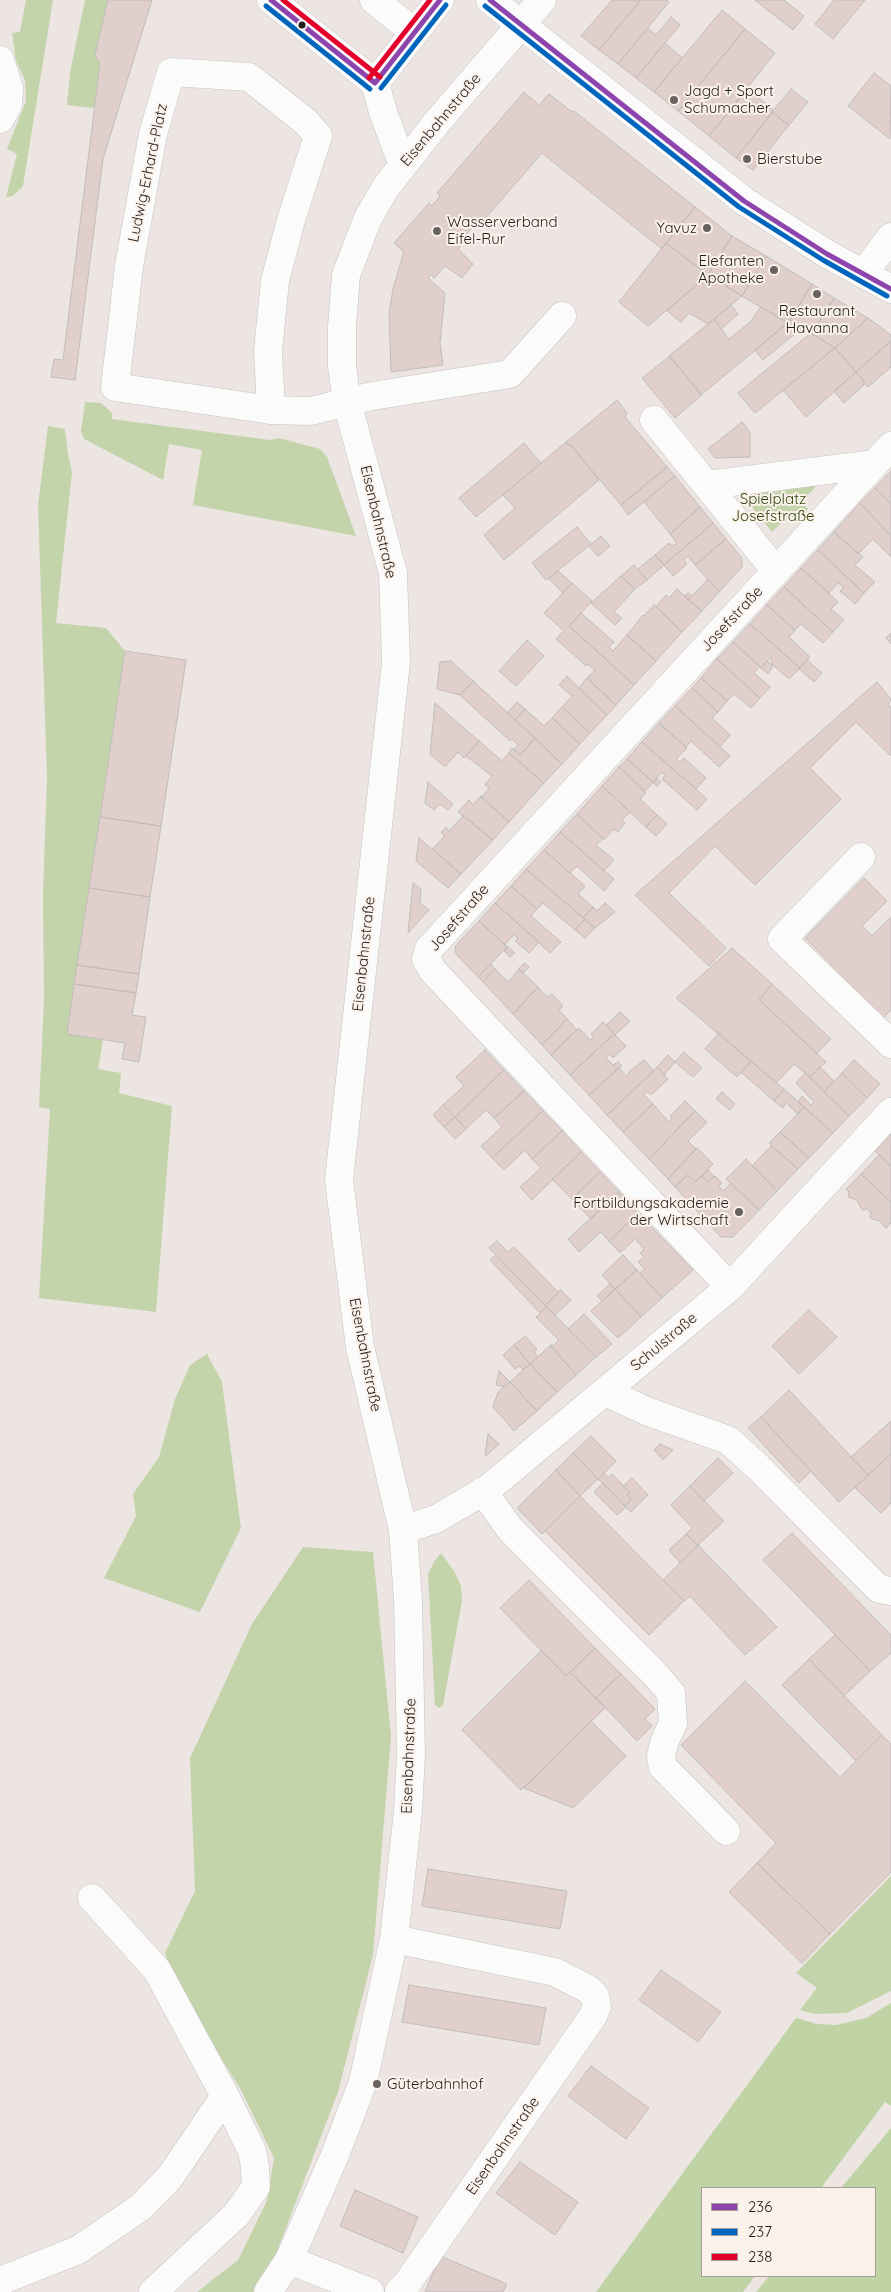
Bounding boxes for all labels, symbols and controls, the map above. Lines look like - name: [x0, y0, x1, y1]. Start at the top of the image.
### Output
- unlabelled marker: [297, 20, 307, 30]
- street label: Eisenbahnstraße: [397, 70, 485, 170]
- place label: Jagd + Sport Schumacher: [684, 82, 774, 117]
- marker: Jagd + Sport Schumacher: [668, 94, 680, 106]
- street label: Ludwig-Erhard-Platz: [125, 102, 171, 244]
- place label: Bierstube: [757, 150, 822, 168]
- marker: Bierstube: [741, 153, 753, 165]
- place label: Wasserverband Eifel-Rur: [447, 213, 558, 248]
- place label: Yavuz: [657, 219, 697, 237]
- marker: Yavuz: [701, 222, 713, 234]
- marker: Wasserverband Eifel-Rur: [431, 225, 443, 237]
- place label: Elefanten Apotheke: [698, 252, 764, 287]
- marker: Elefanten Apotheke: [768, 264, 780, 276]
- marker: Restaurant Havanna: [811, 288, 823, 300]
- place label: Restaurant Havanna: [779, 302, 855, 337]
- street label: Eisenbahnstraße: [356, 464, 400, 580]
- park label: Spielplatz Josefstraße: [732, 490, 814, 525]
- street label: Josefstraße: [697, 583, 767, 655]
- street label: Josefstraße: [425, 881, 493, 955]
- street label: Eisenbahnstraße: [349, 896, 379, 1012]
- place label: Fortbildungsakademie der Wirtschaft: [573, 1194, 729, 1229]
- marker: Fortbildungsakademie der Wirtschaft: [733, 1206, 745, 1218]
- street label: Eisenbahnstraße: [345, 1297, 385, 1413]
- street label: Schulstraße: [627, 1309, 701, 1375]
- street label: Eisenbahnstraße: [398, 1698, 420, 1814]
- place label: Güterbahnhof: [387, 2075, 484, 2093]
- marker: Güterbahnhof: [371, 2078, 383, 2090]
- street label: Eisenbahnstraße: [462, 2093, 544, 2199]
- legend: [701, 2187, 876, 2277]
- text: 236: [748, 2197, 772, 2216]
- text: 237: [748, 2222, 772, 2241]
- text: 238: [748, 2247, 772, 2266]

